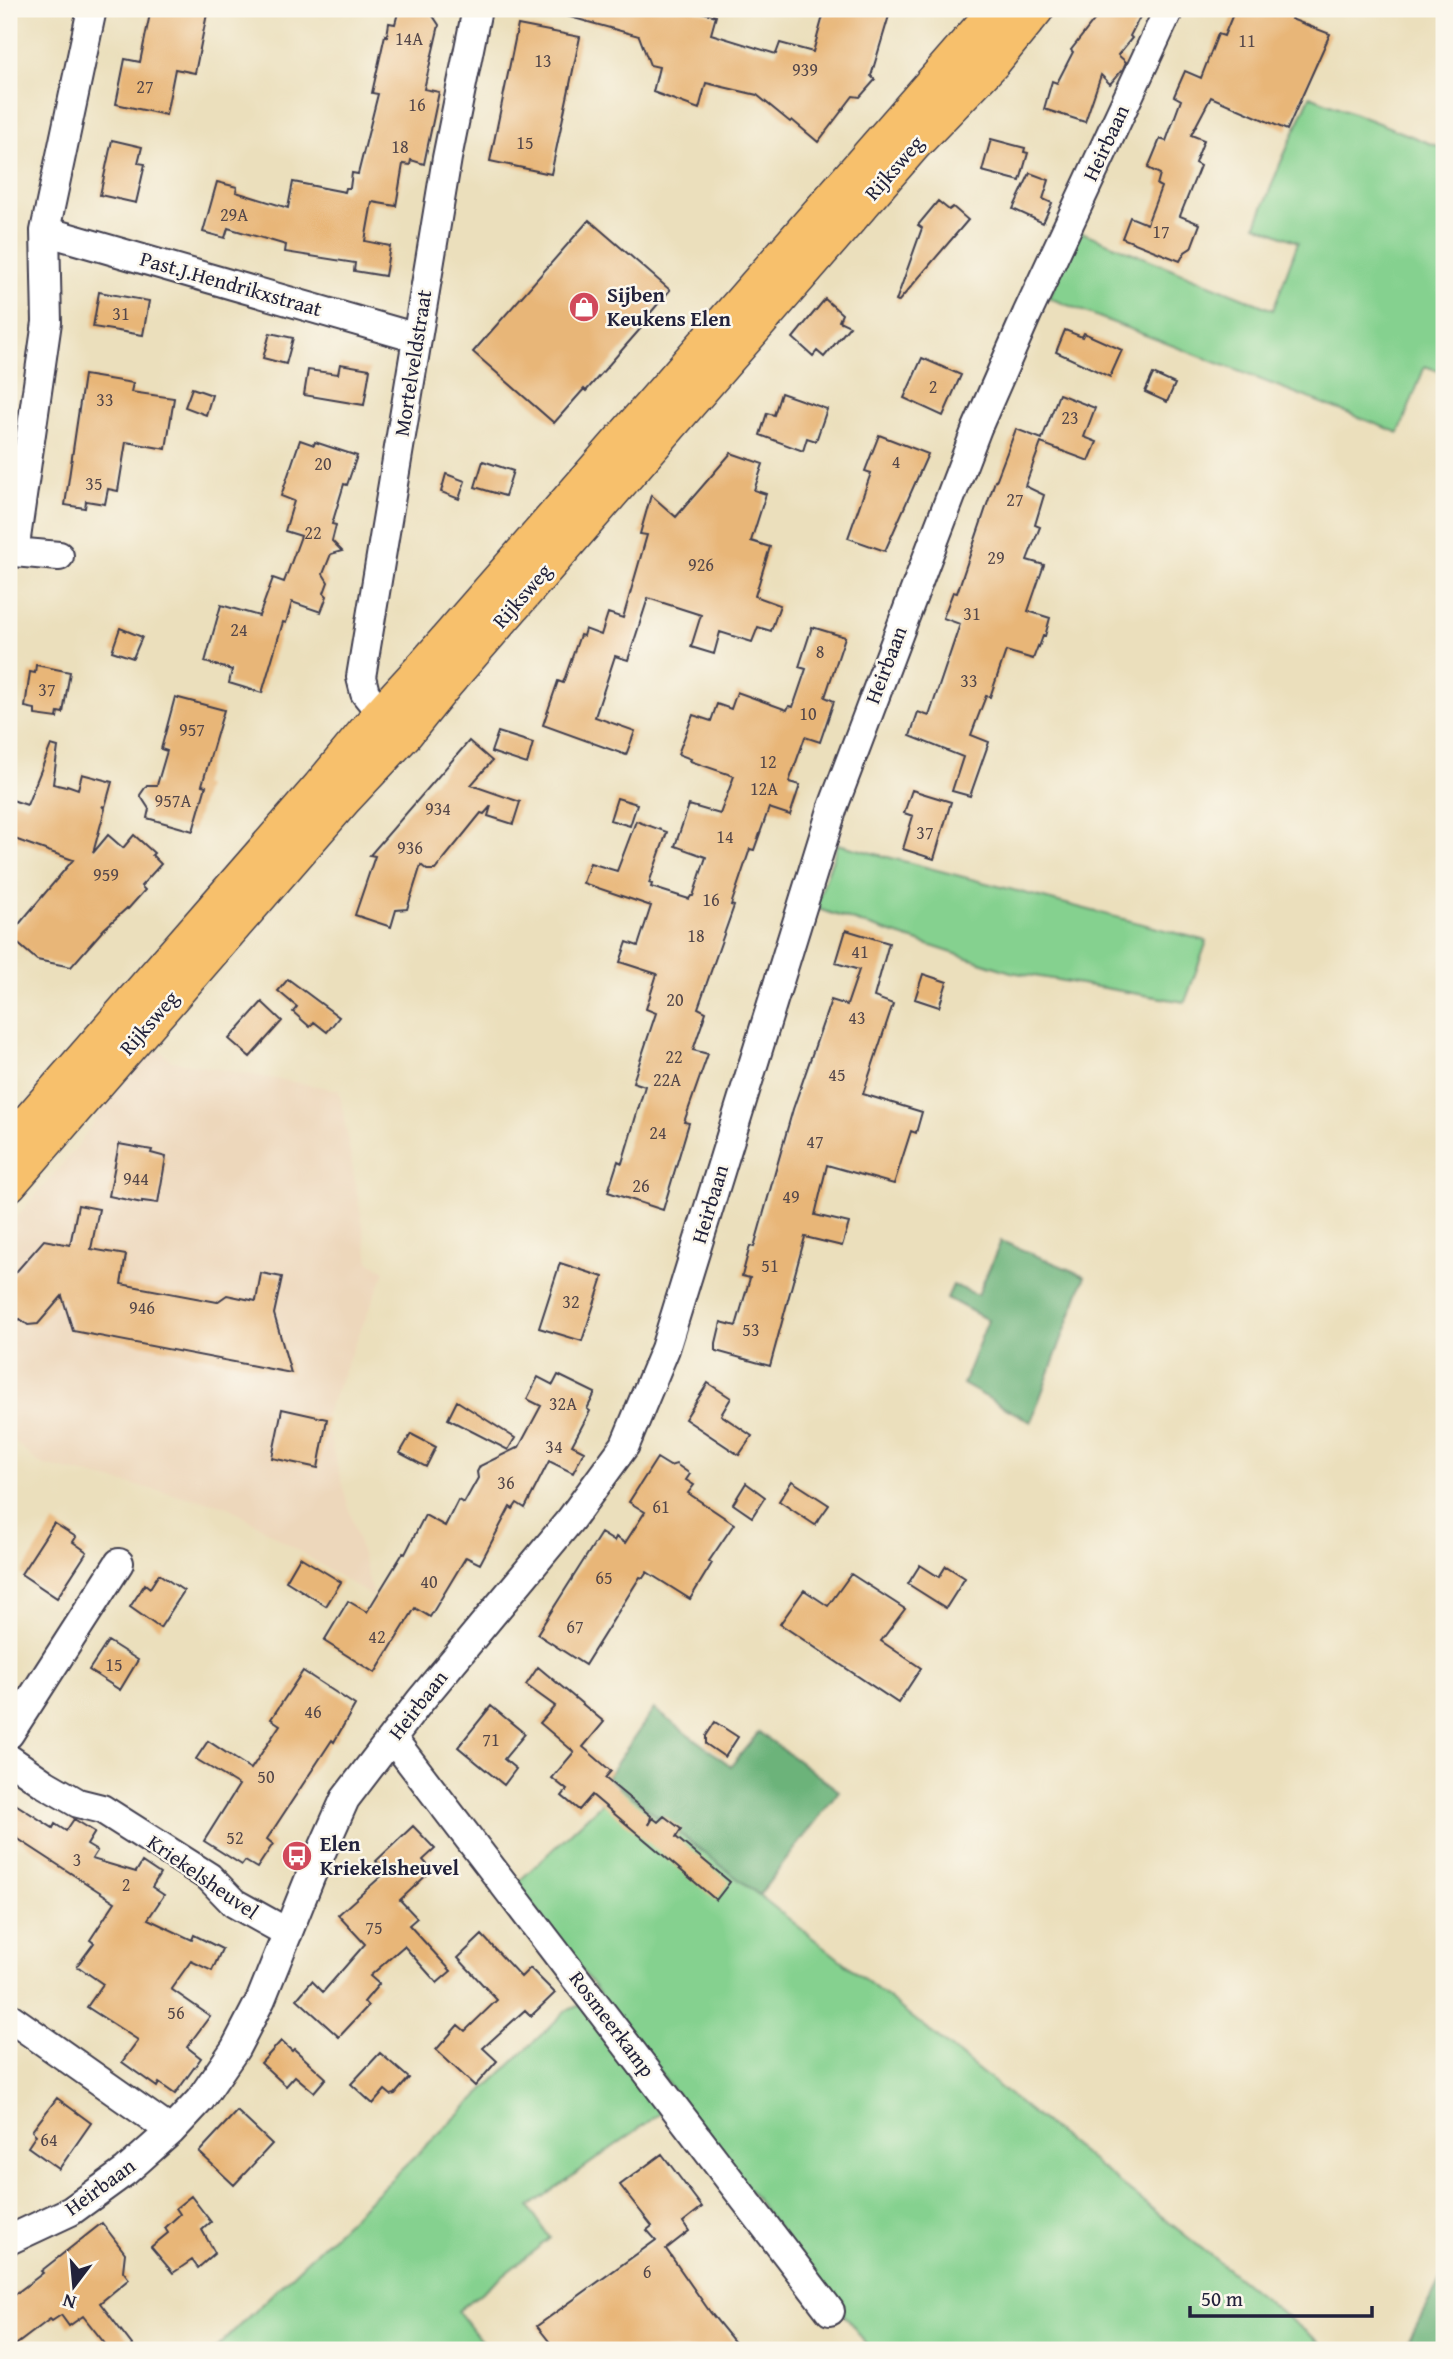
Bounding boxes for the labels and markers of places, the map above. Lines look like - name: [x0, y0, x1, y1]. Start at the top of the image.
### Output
- place label: Sijben Keukens Elen: [607, 279, 732, 334]
- shop icon: Sijben Keukens Elen: [567, 290, 601, 324]
- place label: Elen Kriekelsheuvel: [320, 1828, 459, 1883]
- bus stop icon: Elen Kriekelsheuvel: [280, 1839, 314, 1873]

